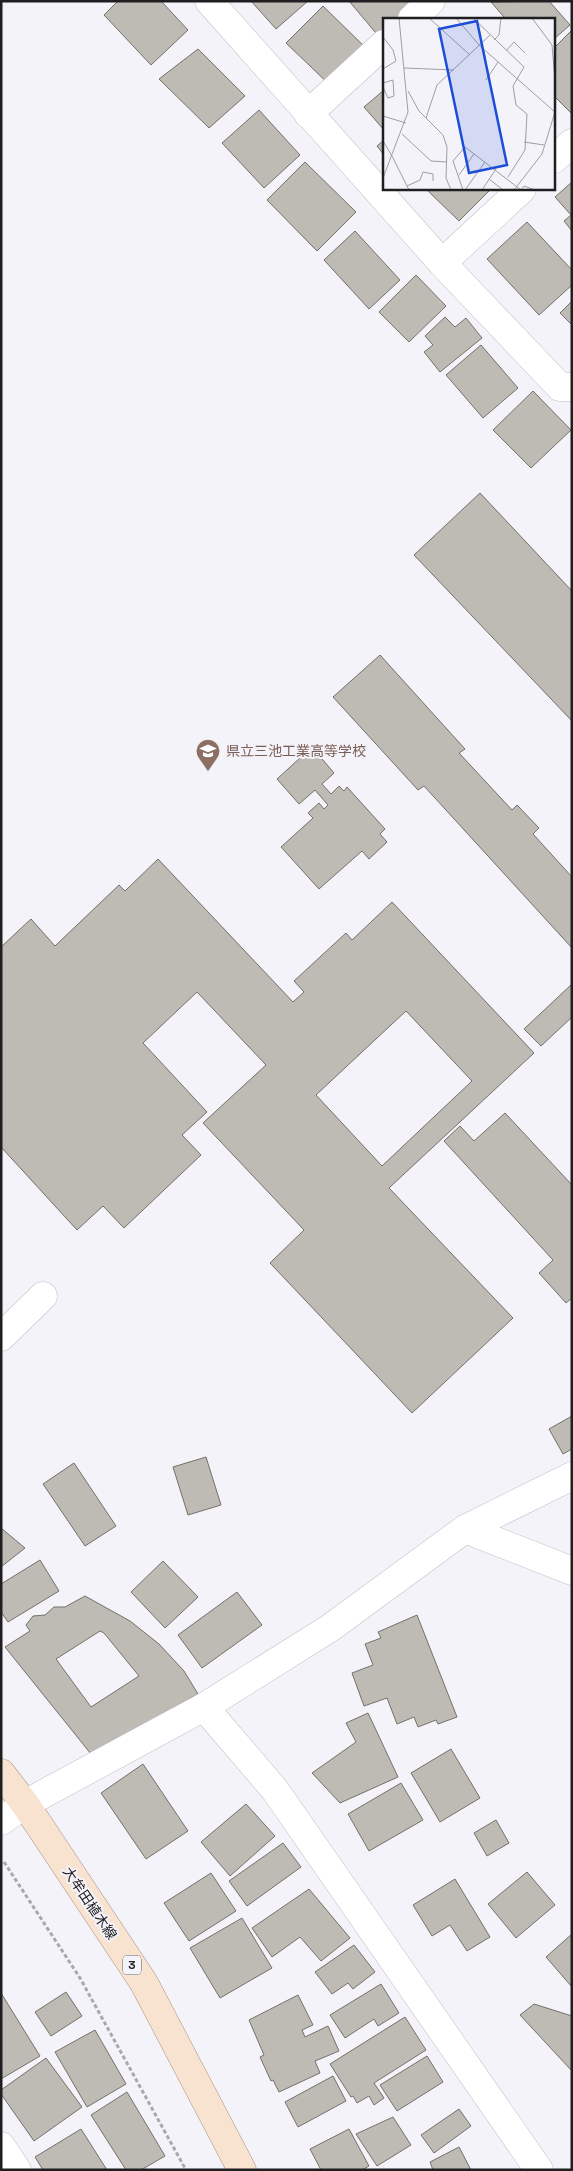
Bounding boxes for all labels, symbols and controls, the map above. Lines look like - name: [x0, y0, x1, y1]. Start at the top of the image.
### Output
- inset map: [383, 18, 556, 190]
- school or university icon: 県立三池工業高等学校: [195, 738, 221, 772]
- place label: 県立三池工業高等学校: [226, 742, 366, 760]
- street label: 大牟田植木線: [59, 1863, 121, 1943]
- road number: 3: [123, 1956, 141, 1974]

